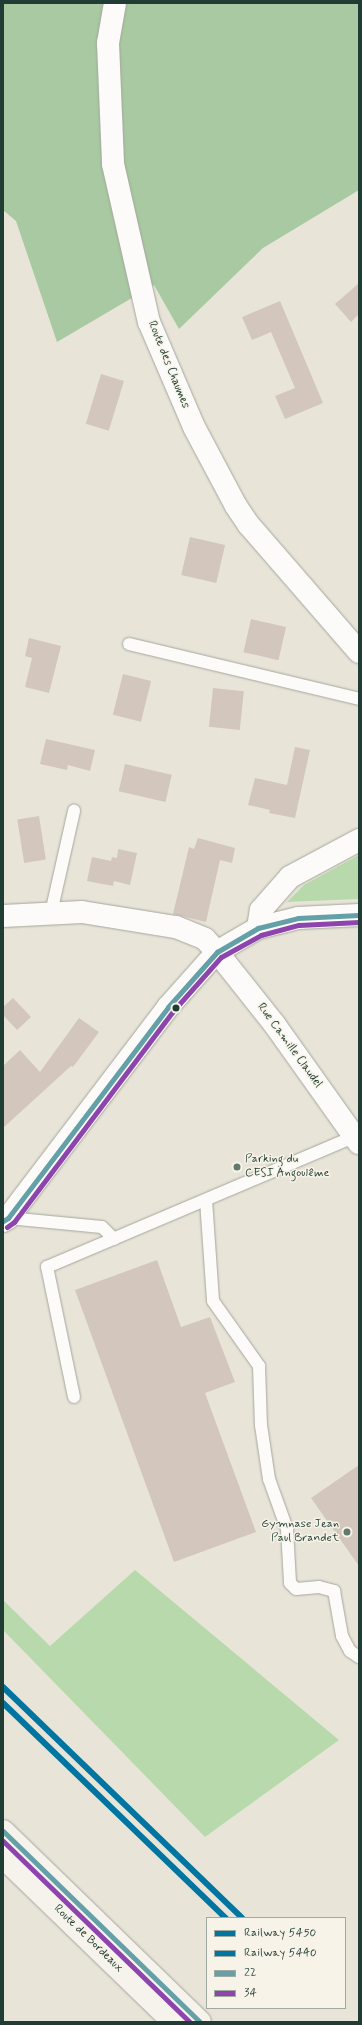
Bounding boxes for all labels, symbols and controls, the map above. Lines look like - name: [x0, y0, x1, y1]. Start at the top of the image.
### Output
- street label: Route des Chaumes: [143, 317, 193, 413]
- street label: Rue Camille Claudel: [254, 1001, 324, 1091]
- unlabelled marker: [171, 1003, 181, 1013]
- place label: Parking du CESI Angoulême: [245, 1153, 332, 1181]
- marker: Parking du CESI Angoulême: [232, 1162, 242, 1172]
- place label: Gymnase Jean Paul Brandet: [260, 1518, 339, 1546]
- marker: Gymnase Jean Paul Brandet: [342, 1527, 352, 1537]
- street label: Route de Bordeaux: [50, 1902, 126, 1976]
- legend: [206, 1917, 346, 2009]
- text: Railway 5450: [244, 1925, 316, 1941]
- text: Railway 5440: [244, 1945, 317, 1961]
- text: 22: [244, 1965, 256, 1981]
- text: 34: [244, 1985, 257, 2001]

